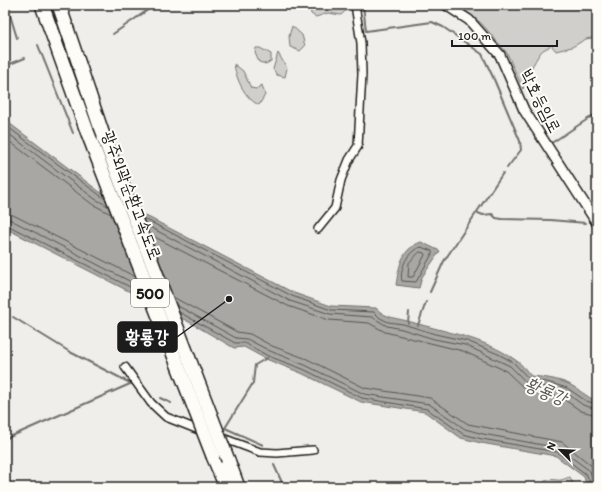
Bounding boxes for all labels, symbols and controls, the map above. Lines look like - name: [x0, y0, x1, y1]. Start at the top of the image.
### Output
- scale bar: [452, 22, 557, 48]
- text: 100 m: [458, 29, 491, 43]
- street label: 박호등임로: [517, 66, 565, 136]
- street label: 광주외곽순환고속도로: [98, 128, 166, 262]
- road number: 500: [131, 279, 169, 307]
- callout: 황룡강: [118, 322, 177, 352]
- text: 황룡강: [125, 326, 169, 348]
- water label: 황룡강: [522, 372, 573, 411]
- north arrow: [540, 430, 580, 470]
- text: N: [544, 440, 559, 452]

